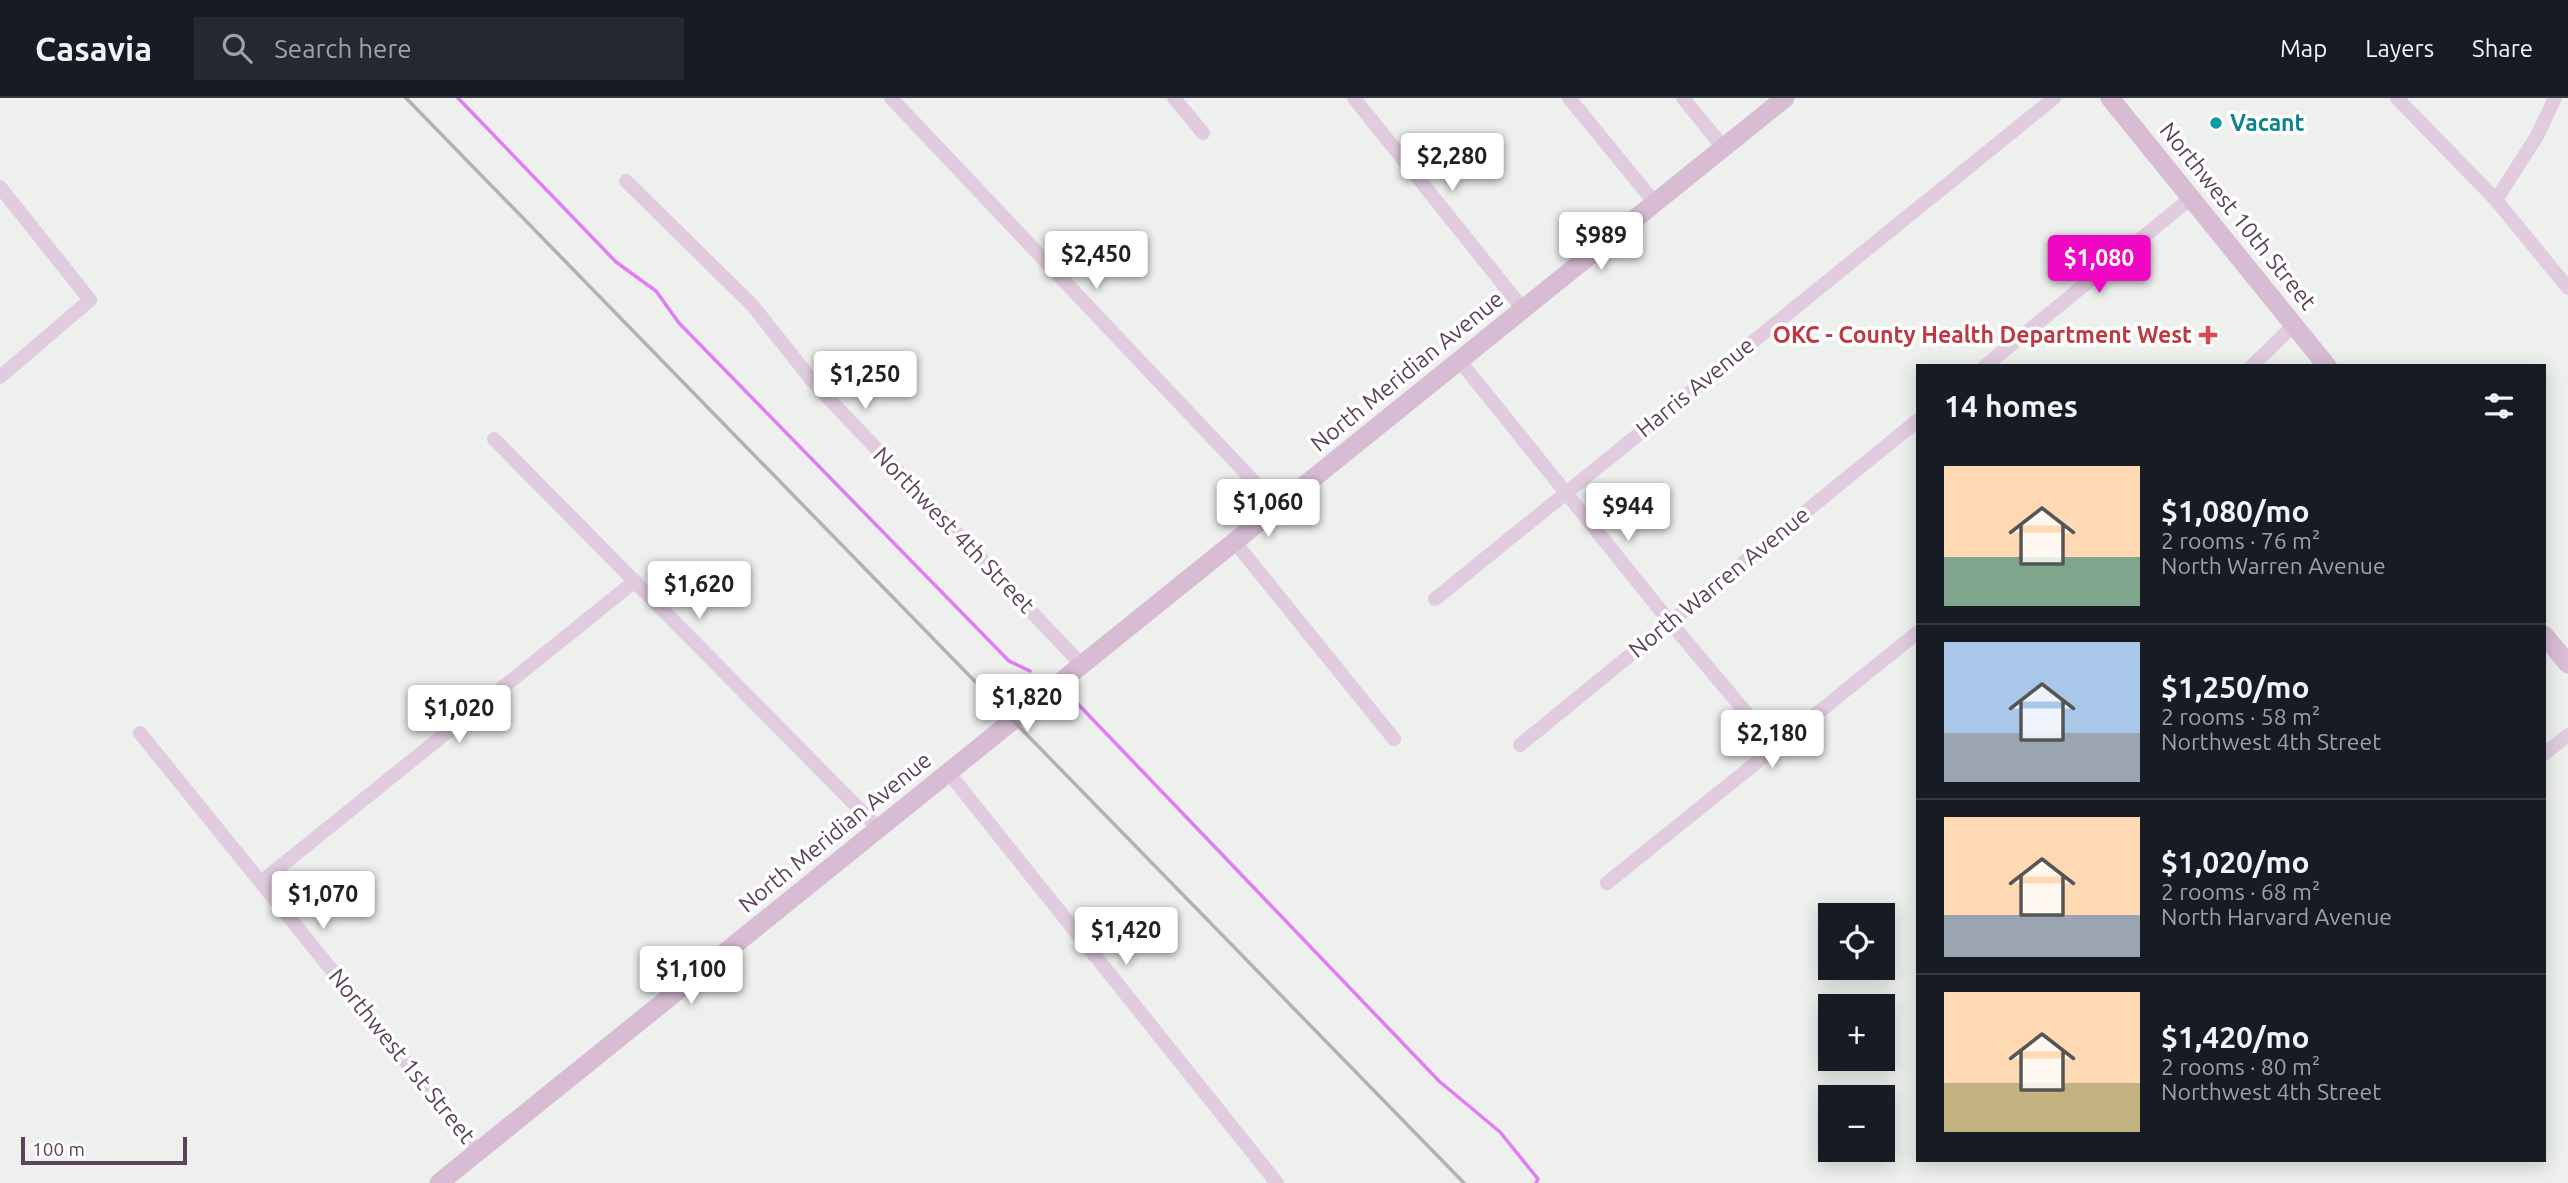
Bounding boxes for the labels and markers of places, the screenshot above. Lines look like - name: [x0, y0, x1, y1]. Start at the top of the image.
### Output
- place label: Vacant: [2230, 110, 2305, 135]
- marker: Vacant: [2208, 115, 2224, 131]
- pin: $2,280: [1395, 134, 1509, 193]
- pin: $989: [1560, 212, 1642, 272]
- pin: $2,450: [1039, 232, 1153, 291]
- pin: $1,080: [2042, 236, 2156, 295]
- place label: OKC - County Health Department West: [1773, 322, 2192, 347]
- marker: OKC - County Health Department West: [2198, 325, 2218, 345]
- pin: $1,250: [808, 352, 922, 411]
- pin: $1,060: [1211, 480, 1325, 539]
- pin: $944: [1587, 484, 1669, 543]
- pin: $1,620: [642, 561, 756, 621]
- pin: $1,820: [970, 674, 1084, 734]
- pin: $1,020: [402, 686, 516, 745]
- pin: $2,180: [1715, 710, 1829, 770]
- pin: $1,070: [266, 872, 380, 931]
- pin: $1,420: [1069, 908, 1183, 967]
- pin: $1,100: [634, 946, 748, 1006]

